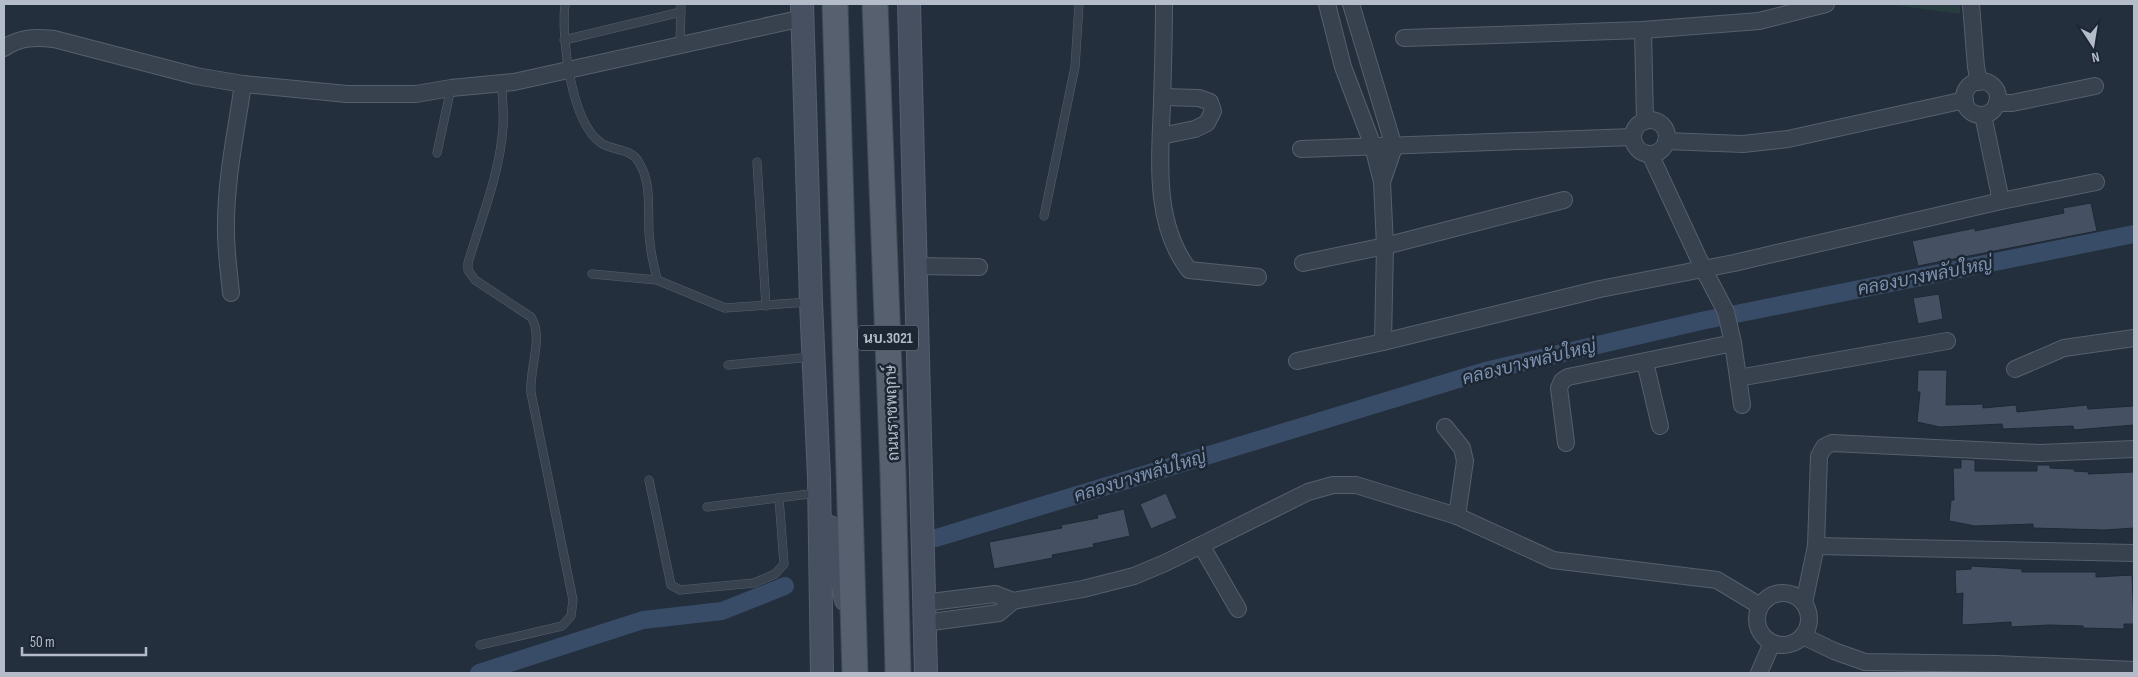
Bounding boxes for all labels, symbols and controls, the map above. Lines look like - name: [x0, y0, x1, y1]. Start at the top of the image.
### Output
- north arrow: [2068, 20, 2118, 70]
- text: N: [2090, 48, 2101, 66]
- water label: คลองบางพลับใหญ่: [1855, 250, 1995, 300]
- road number: นบ.3021: [858, 326, 918, 350]
- water label: คลองบางพลับใหญ่: [1459, 333, 1599, 389]
- street label: ถนนราชพฤกษ์: [877, 365, 904, 461]
- water label: คลองบางพลับใหญ่: [1071, 443, 1210, 507]
- scale bar: [22, 624, 146, 656]
- text: 50 m: [30, 633, 55, 652]

